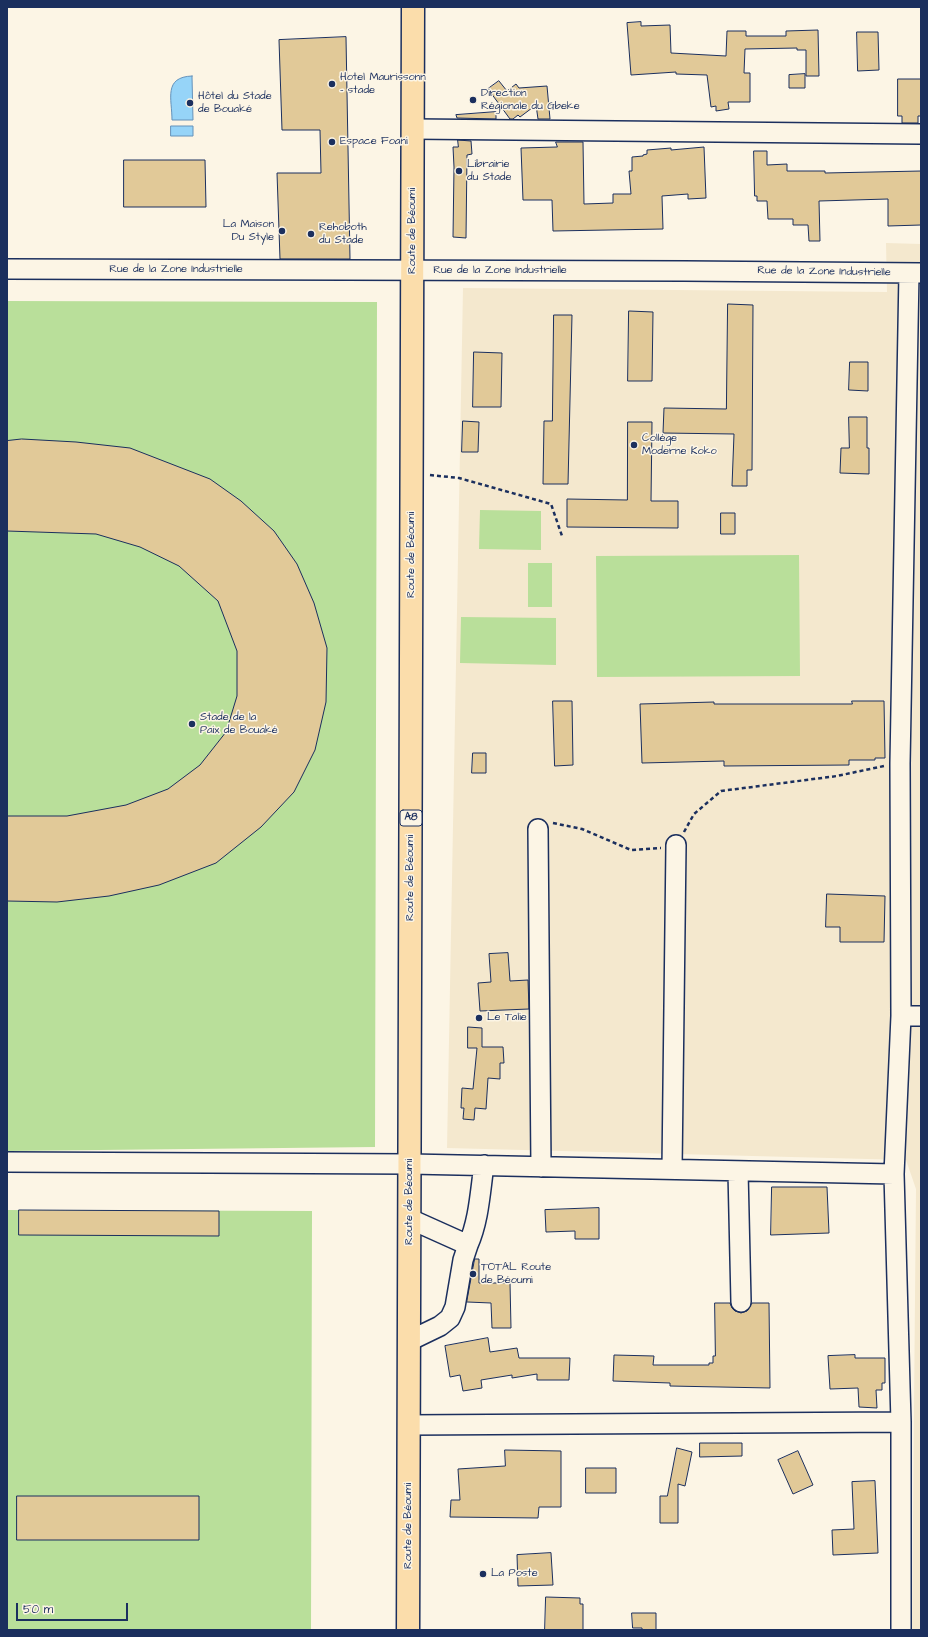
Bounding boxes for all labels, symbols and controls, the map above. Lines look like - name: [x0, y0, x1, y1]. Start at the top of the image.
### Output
- place label: Hotel Maurissonn - stade: [340, 71, 426, 97]
- marker: Hotel Maurissonn - stade: [327, 79, 337, 89]
- place label: Direction Régionale du Gbeke: [481, 87, 580, 113]
- place label: Hôtel du Stade de Bouaké: [198, 90, 272, 116]
- marker: Direction Régionale du Gbeke: [468, 95, 478, 105]
- marker: Hôtel du Stade de Bouaké: [185, 98, 195, 108]
- place label: Espace Foani: [340, 135, 408, 149]
- marker: Espace Foani: [327, 137, 337, 147]
- place label: Librairie du Stade: [467, 158, 511, 184]
- marker: Librairie du Stade: [454, 166, 464, 176]
- street label: Route de Béoumi: [406, 188, 420, 274]
- place label: La Maison Du Style: [223, 218, 274, 244]
- place label: Rehoboth du Stade: [319, 221, 367, 247]
- marker: La Maison Du Style: [277, 226, 287, 236]
- marker: Rehoboth du Stade: [306, 229, 316, 239]
- street label: Rue de la Zone Industrielle: [109, 263, 243, 277]
- street label: Rue de la Zone Industrielle: [433, 264, 567, 278]
- street label: Rue de la Zone Industrielle: [757, 264, 891, 280]
- place label: Collège Moderne Koko: [642, 432, 717, 458]
- marker: Collège Moderne Koko: [629, 440, 639, 450]
- street label: Route de Béoumi: [405, 512, 419, 598]
- place label: Stade de la Paix de Bouaké: [200, 711, 278, 737]
- marker: Stade de la Paix de Bouaké: [187, 719, 197, 729]
- road number: A8: [400, 810, 422, 826]
- street label: Route de Béoumi: [404, 835, 418, 921]
- place label: Le Talie: [487, 1011, 527, 1025]
- marker: Le Talie: [474, 1013, 484, 1023]
- street label: Route de Béoumi: [403, 1159, 417, 1245]
- place label: TOTAL Route de Béoumi: [481, 1261, 551, 1287]
- marker: TOTAL Route de Béoumi: [468, 1269, 478, 1279]
- street label: Route de Béoumi: [402, 1483, 416, 1569]
- place label: La Poste: [491, 1567, 538, 1581]
- marker: La Poste: [478, 1569, 488, 1579]
- scale bar: [18, 1595, 130, 1621]
- text: 50 m: [23, 1601, 53, 1618]

